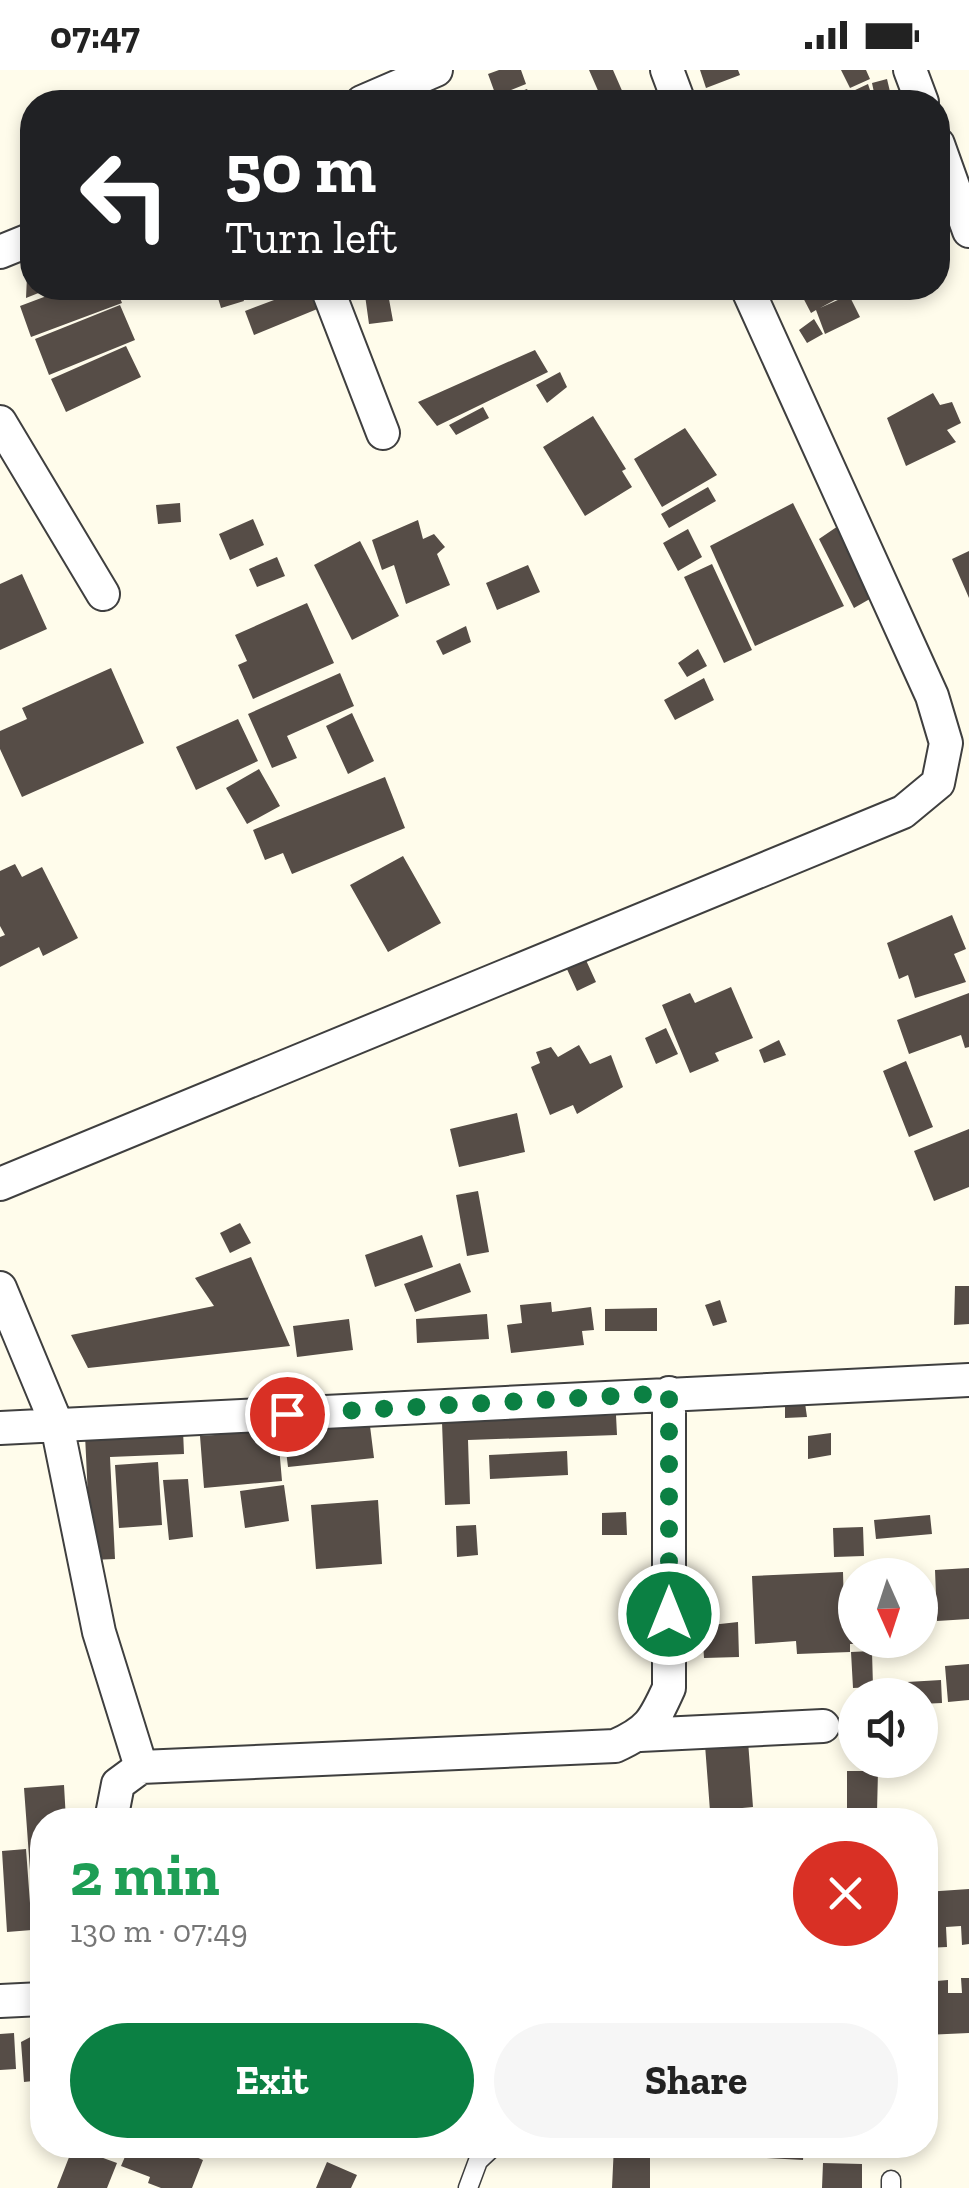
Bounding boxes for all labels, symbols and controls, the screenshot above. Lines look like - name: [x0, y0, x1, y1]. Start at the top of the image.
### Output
- text: 07:47: [50, 12, 140, 58]
- text: 50 m: [225, 126, 376, 210]
- icon: left: [60, 130, 190, 260]
- text: Turn left: [225, 211, 397, 265]
- pin: [245, 1372, 330, 1457]
- icon: arrive: [260, 1387, 315, 1442]
- north arrow: [838, 1558, 938, 1658]
- map controls: [838, 1558, 938, 1778]
- position arrow: [617, 1562, 721, 1666]
- button: sound: [838, 1678, 938, 1778]
- text: 2 min: [70, 1838, 220, 1910]
- button: close: [793, 1841, 898, 1946]
- text: 130 m · 07:49: [70, 1912, 248, 1950]
- button: Exit: [70, 2023, 474, 2138]
- button: Share: [494, 2023, 898, 2138]

